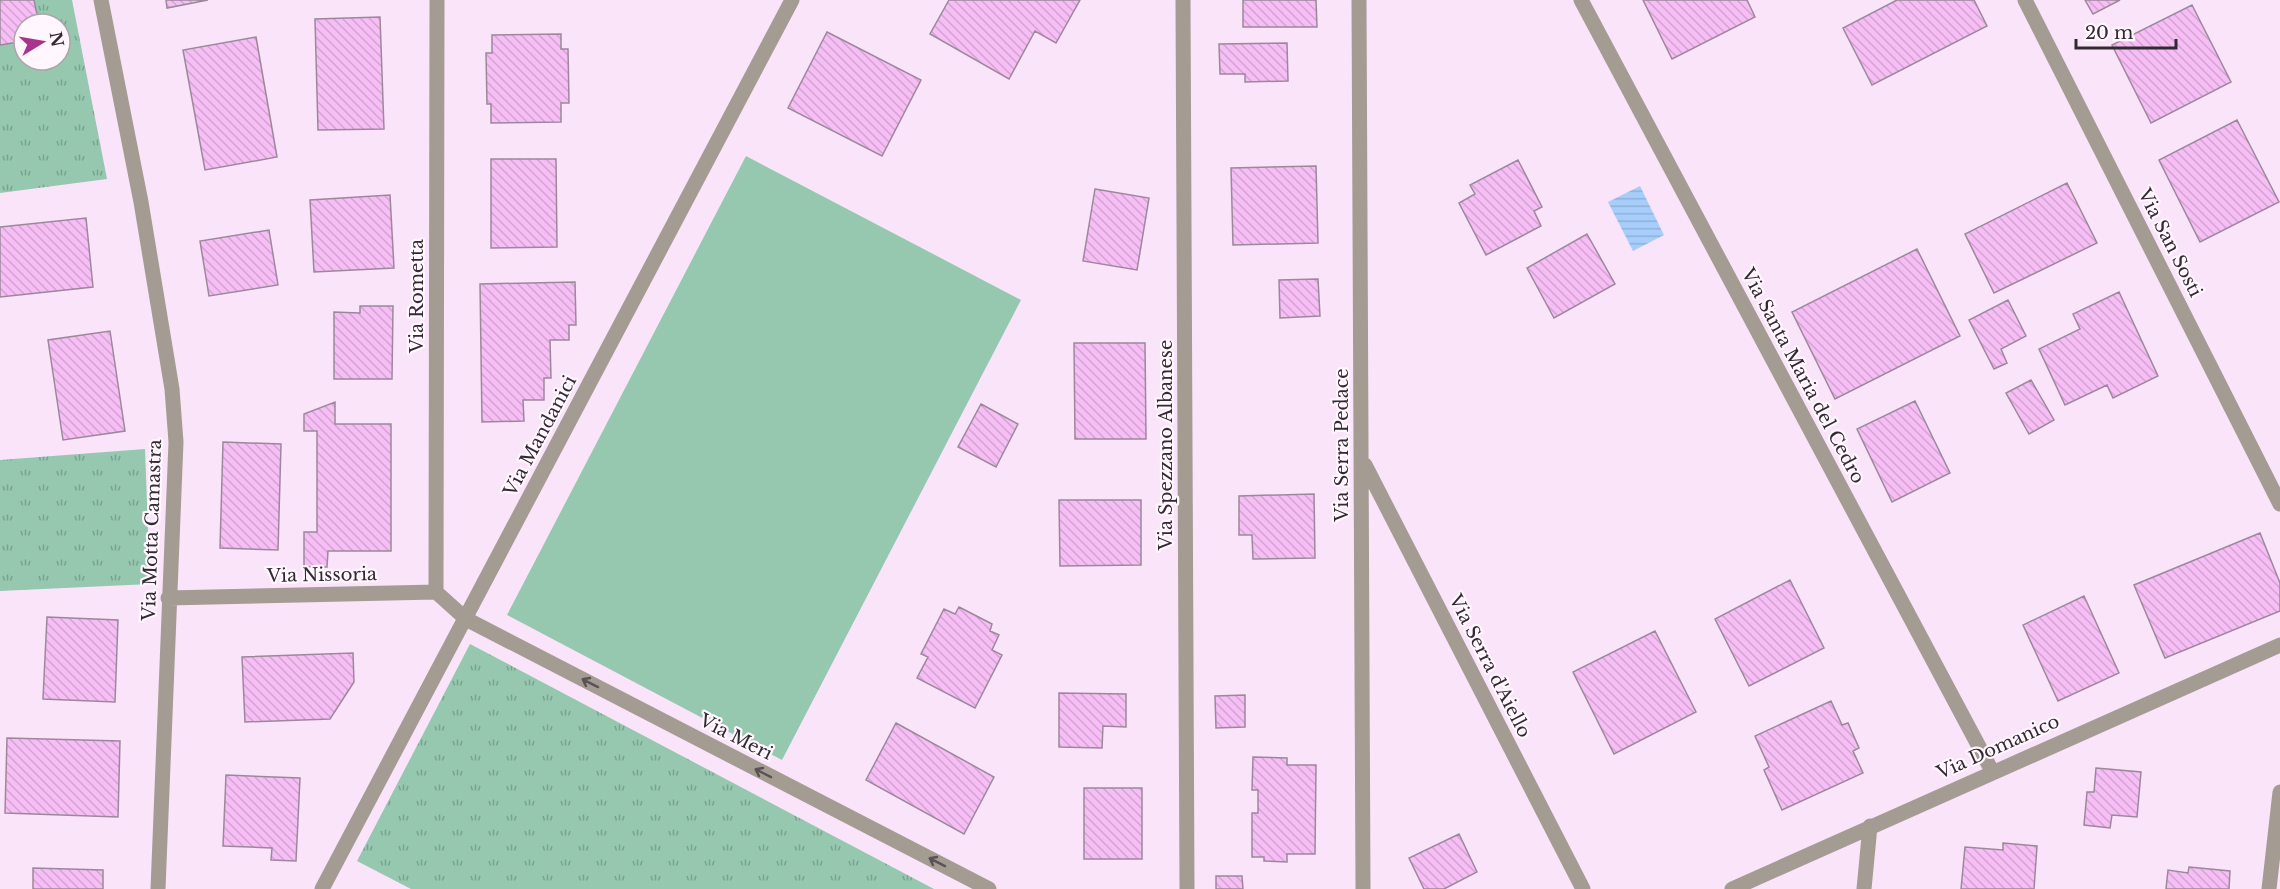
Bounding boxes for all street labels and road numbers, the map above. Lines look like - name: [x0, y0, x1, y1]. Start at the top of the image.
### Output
- street label: Via San Sosti: [2133, 184, 2207, 301]
- street label: Via Rometta: [406, 239, 428, 354]
- street label: Via Santa Maria del Cedro: [1736, 264, 1869, 487]
- street label: Via Spezzano Albanese: [1155, 340, 1177, 551]
- street label: Via Serra Pedace: [1331, 368, 1353, 523]
- street label: Via Mandanici: [498, 372, 581, 501]
- street label: Via Motta Camastra: [138, 439, 166, 622]
- street label: Via Nissoria: [266, 563, 377, 587]
- street label: Via Serra d'Aiello: [1444, 590, 1536, 741]
- street label: Via Meri: [695, 709, 776, 765]
- street label: Via Domanico: [1932, 710, 2063, 784]

